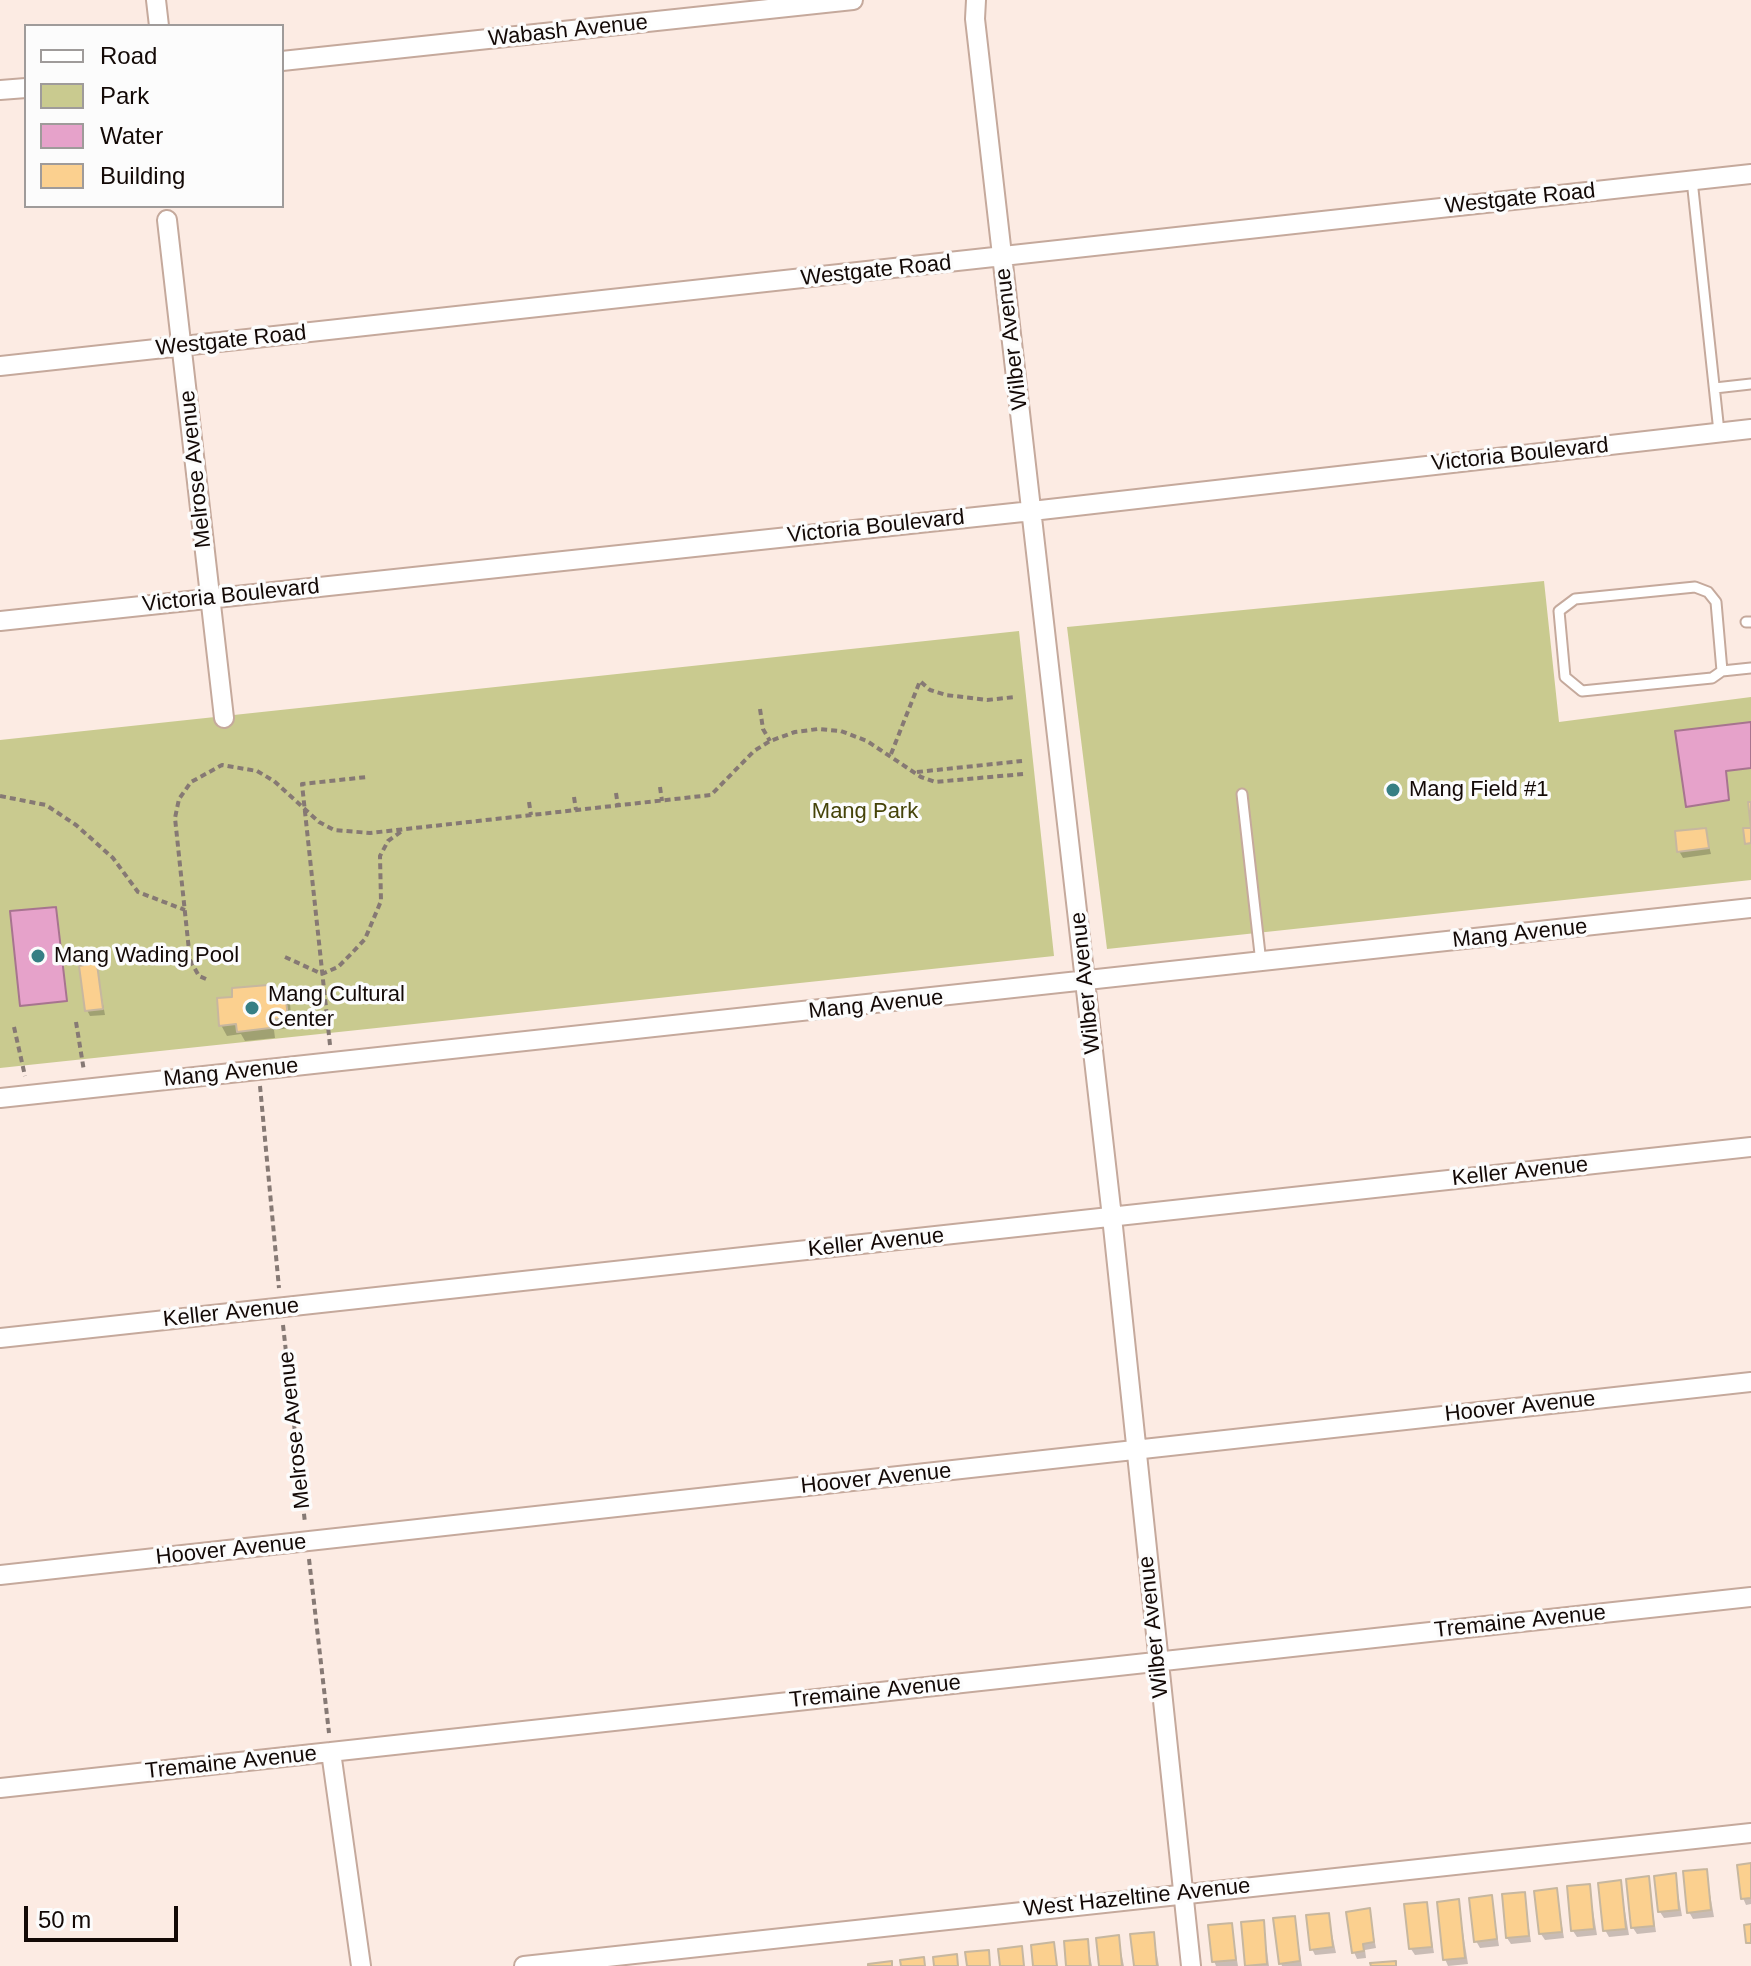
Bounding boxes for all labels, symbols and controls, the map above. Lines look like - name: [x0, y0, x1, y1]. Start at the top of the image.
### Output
- street label: Wabash Avenue: [487, 9, 649, 53]
- legend: [24, 24, 284, 208]
- text: Road: [100, 42, 157, 69]
- text: Park: [100, 82, 149, 109]
- text: Water: [100, 122, 163, 149]
- text: Building: [100, 162, 185, 189]
- street label: Westgate Road: [1443, 178, 1597, 220]
- street label: Westgate Road: [799, 250, 953, 292]
- street label: Wilber Avenue: [990, 267, 1034, 411]
- street label: Westgate Road: [154, 320, 308, 362]
- street label: Melrose Avenue: [175, 389, 217, 549]
- street label: Victoria Boulevard: [1430, 433, 1610, 477]
- street label: Victoria Boulevard: [786, 505, 966, 549]
- street label: Victoria Boulevard: [141, 574, 321, 618]
- place label: Mang Field #1: [1409, 777, 1548, 803]
- marker: Mang Field #1: [1384, 781, 1402, 799]
- park label: Mang Park: [812, 799, 918, 825]
- street label: Wilber Avenue: [1065, 911, 1107, 1055]
- street label: Mang Avenue: [1451, 914, 1589, 954]
- place label: Mang Wading Pool: [54, 943, 239, 969]
- marker: Mang Wading Pool: [29, 947, 47, 965]
- place label: Mang Cultural Center: [268, 982, 405, 1034]
- street label: Mang Avenue: [807, 985, 945, 1025]
- marker: Mang Cultural Center: [243, 999, 261, 1017]
- street label: Mang Avenue: [162, 1053, 300, 1093]
- street label: Keller Avenue: [1451, 1152, 1589, 1192]
- street label: Keller Avenue: [807, 1223, 945, 1263]
- street label: Keller Avenue: [162, 1293, 300, 1333]
- street label: Melrose Avenue: [274, 1350, 316, 1510]
- street label: Hoover Avenue: [1443, 1386, 1597, 1428]
- street label: Hoover Avenue: [799, 1458, 953, 1500]
- street label: Hoover Avenue: [154, 1529, 308, 1571]
- street label: Wilber Avenue: [1133, 1555, 1175, 1699]
- street label: Tremaine Avenue: [1433, 1600, 1607, 1644]
- street label: Tremaine Avenue: [788, 1670, 962, 1714]
- street label: Tremaine Avenue: [144, 1741, 318, 1785]
- street label: West Hazeltine Avenue: [1022, 1873, 1252, 1923]
- scale bar: [28, 1890, 182, 1940]
- text: 50 m: [38, 1906, 91, 1933]

